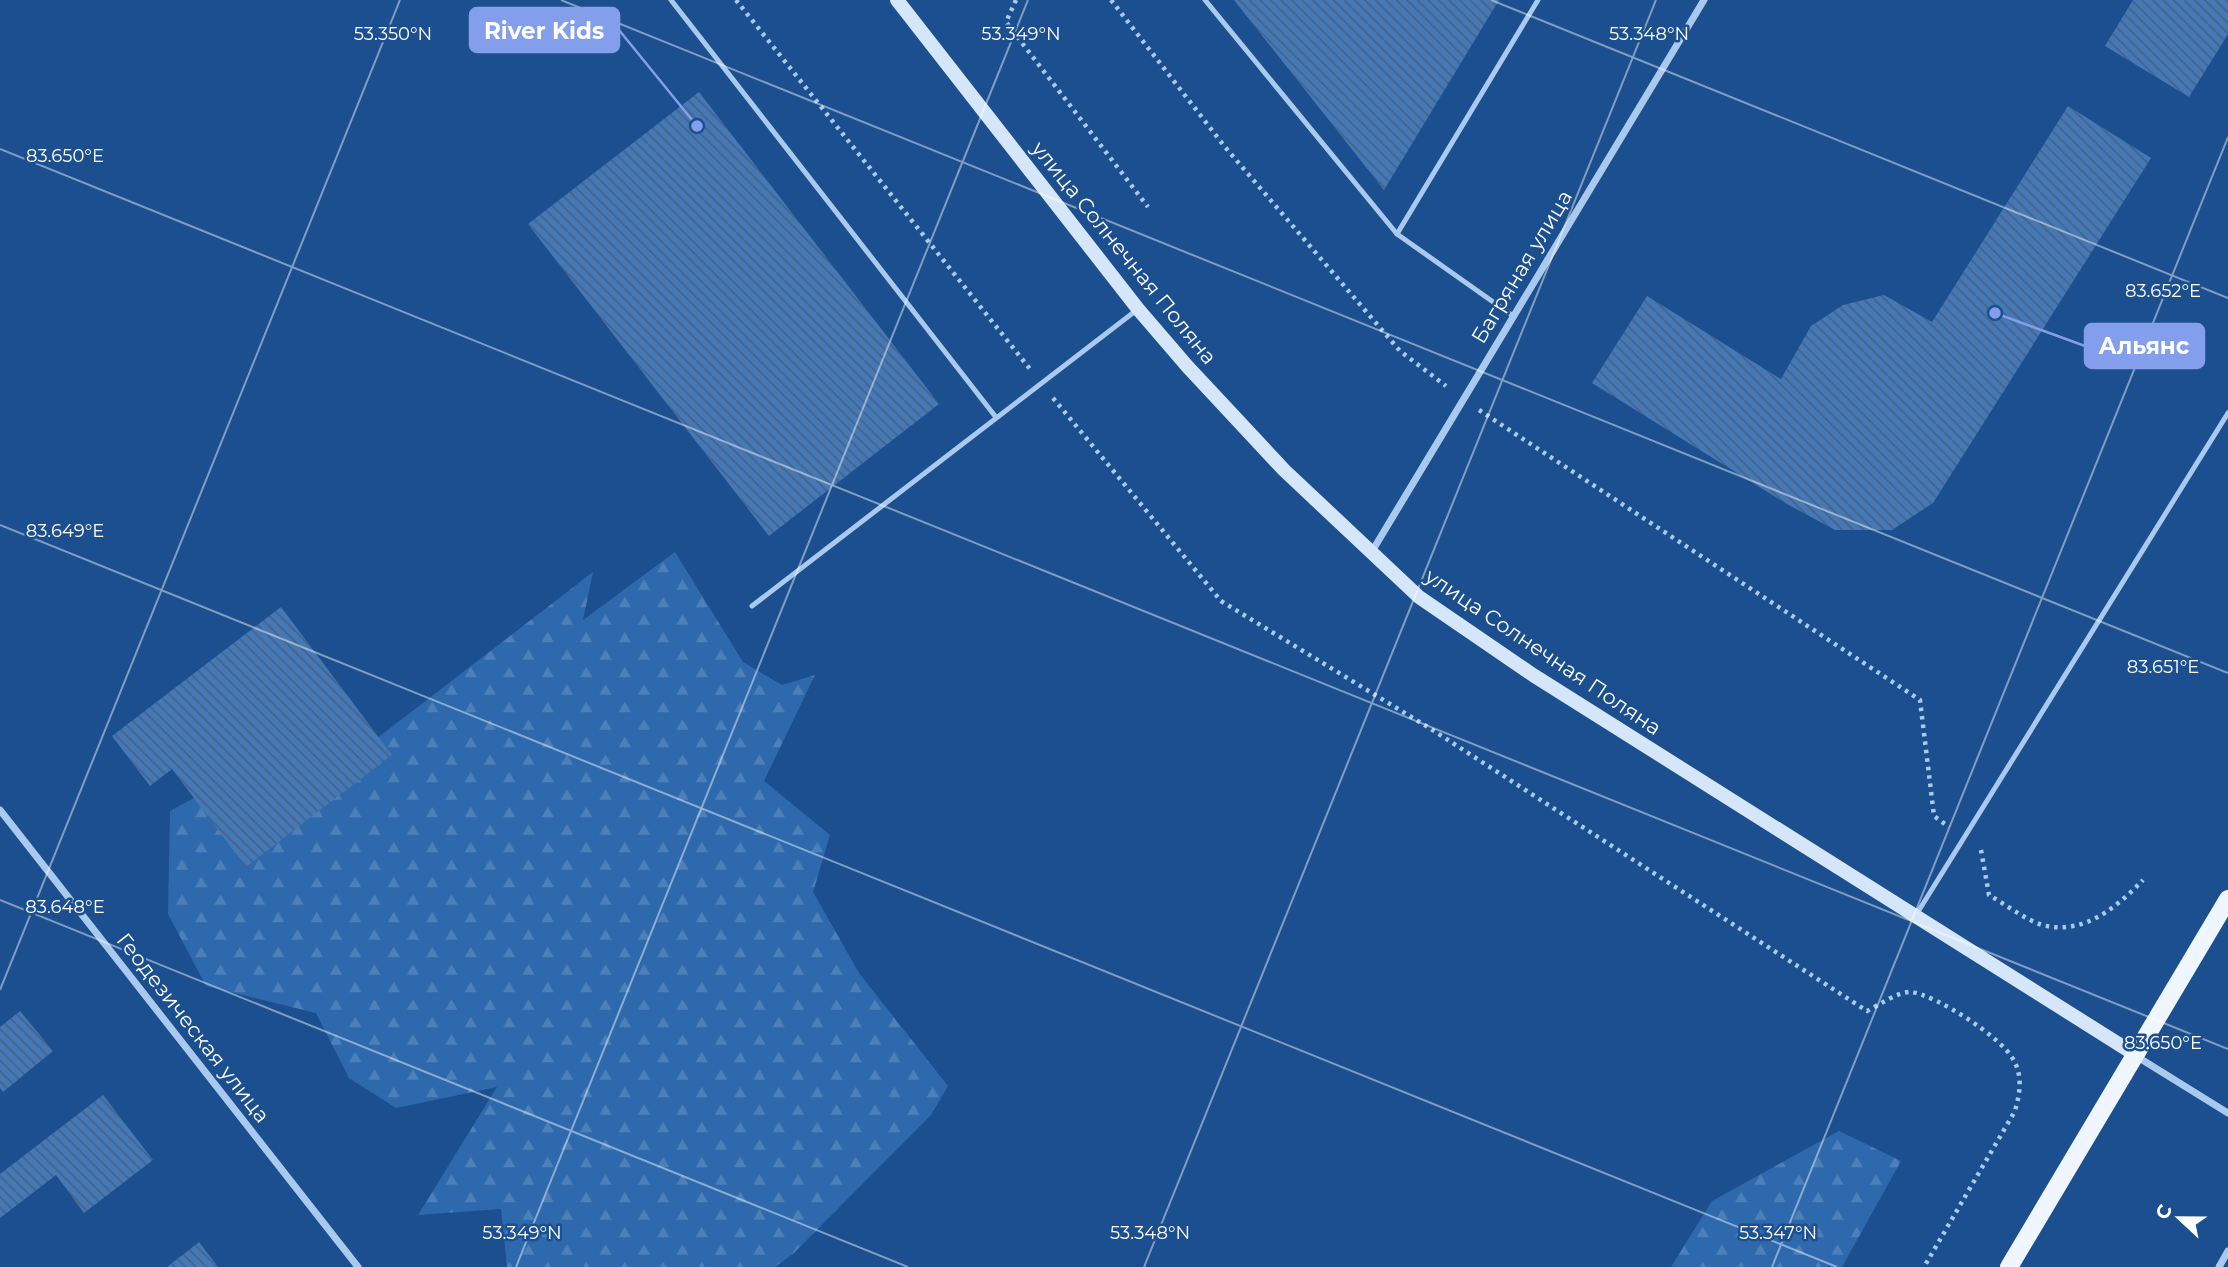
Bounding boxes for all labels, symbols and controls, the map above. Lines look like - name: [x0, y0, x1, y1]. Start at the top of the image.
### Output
- callout: River Kids: [470, 8, 619, 52]
- text: River Kids: [484, 17, 604, 45]
- text: 53.350°N: [354, 23, 432, 45]
- text: 53.349°N: [981, 23, 1061, 45]
- text: 53.348°N: [1609, 23, 1689, 45]
- street label: улица Солнечная Поляна: [1026, 135, 1222, 369]
- text: 83.650°E: [26, 145, 104, 167]
- street label: Багряная улица: [1466, 186, 1577, 348]
- text: 83.652°E: [2125, 280, 2201, 302]
- callout: Альянс: [2085, 324, 2204, 368]
- text: Альянс: [2099, 332, 2190, 360]
- text: 83.649°E: [26, 520, 104, 542]
- street label: улица Солнечная Поляна: [1420, 562, 1666, 740]
- text: 83.651°E: [2127, 656, 2199, 678]
- text: 83.648°E: [25, 896, 105, 918]
- street label: Геодезическая улица: [112, 928, 275, 1127]
- text: 83.650°E: [2124, 1032, 2202, 1054]
- north arrow: [2144, 1183, 2214, 1253]
- text: С: [2150, 1201, 2177, 1223]
- text: 53.349°N: [482, 1222, 562, 1244]
- text: 53.348°N: [1110, 1222, 1190, 1244]
- text: 53.347°N: [1739, 1222, 1817, 1244]

